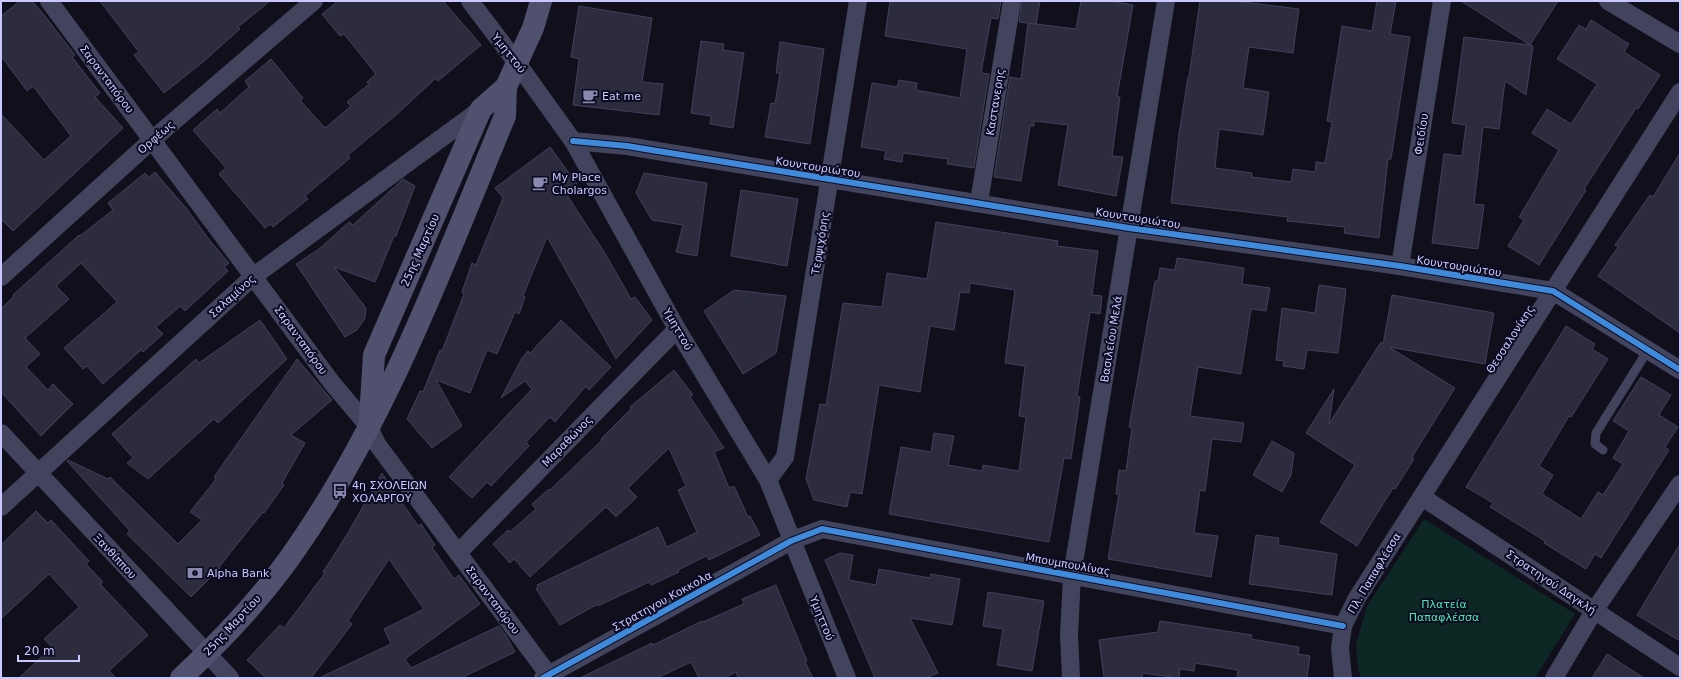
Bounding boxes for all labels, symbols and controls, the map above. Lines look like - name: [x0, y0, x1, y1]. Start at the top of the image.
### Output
- street label: Υμηττού: [488, 30, 528, 76]
- street label: Σαρανταπόρου: [77, 43, 136, 116]
- street label: Καστανερης: [984, 68, 1007, 137]
- cafe icon: Eat me: [581, 87, 599, 105]
- place label: Eat me: [602, 90, 641, 103]
- street label: Φειδίου: [1412, 112, 1431, 156]
- street label: Ορφέως: [135, 118, 177, 157]
- street label: Κουντουριώτου: [775, 154, 861, 181]
- place label: My Place Cholargos: [552, 171, 607, 197]
- cafe icon: My Place Cholargos: [531, 174, 549, 192]
- street label: Κουντουριώτου: [1095, 205, 1181, 232]
- street label: Τερψιχόρης: [809, 210, 832, 277]
- street label: 25ης Μαρτίου: [399, 212, 442, 289]
- street label: Κουντουριώτου: [1416, 253, 1502, 280]
- street label: Σαλαμίνος: [206, 272, 258, 321]
- street label: Βασιλείου Μελά: [1098, 295, 1125, 383]
- street label: Σαρανταπόρου: [271, 303, 330, 377]
- street label: Θεσσαλονίκης: [1484, 303, 1537, 376]
- street label: Υμηττού: [660, 305, 695, 353]
- street label: Μαραθώνος: [540, 413, 595, 470]
- place label: 4η ΣΧΟΛΕΙΩΝ ΧΟΛΑΡΓΟΥ: [352, 479, 427, 505]
- bus stop icon: 4η ΣΧΟΛΕΙΩΝ ΧΟΛΑΡΓΟΥ: [331, 482, 349, 500]
- street label: Πλ. Παπαφλέσσα: [1345, 530, 1404, 616]
- street label: Ξανθίππου: [90, 531, 139, 582]
- street label: Στρατηγού Δαγκλή: [1503, 547, 1598, 617]
- street label: Μπουμπουλίνας: [1024, 551, 1111, 578]
- bank icon: Alpha Bank: [186, 564, 204, 582]
- street label: Σαρανταπόρου: [463, 564, 522, 637]
- place label: Alpha Bank: [207, 567, 270, 580]
- street label: Στρατηγου Κοκκολα: [610, 569, 714, 634]
- street label: 25ης Μαρτίου: [201, 592, 264, 658]
- street label: Υμηττού: [806, 593, 836, 642]
- park label: Πλατεία Παπαφλέσσα: [1409, 598, 1479, 624]
- scale bar: [18, 637, 79, 663]
- text: 20 m: [24, 644, 55, 658]

